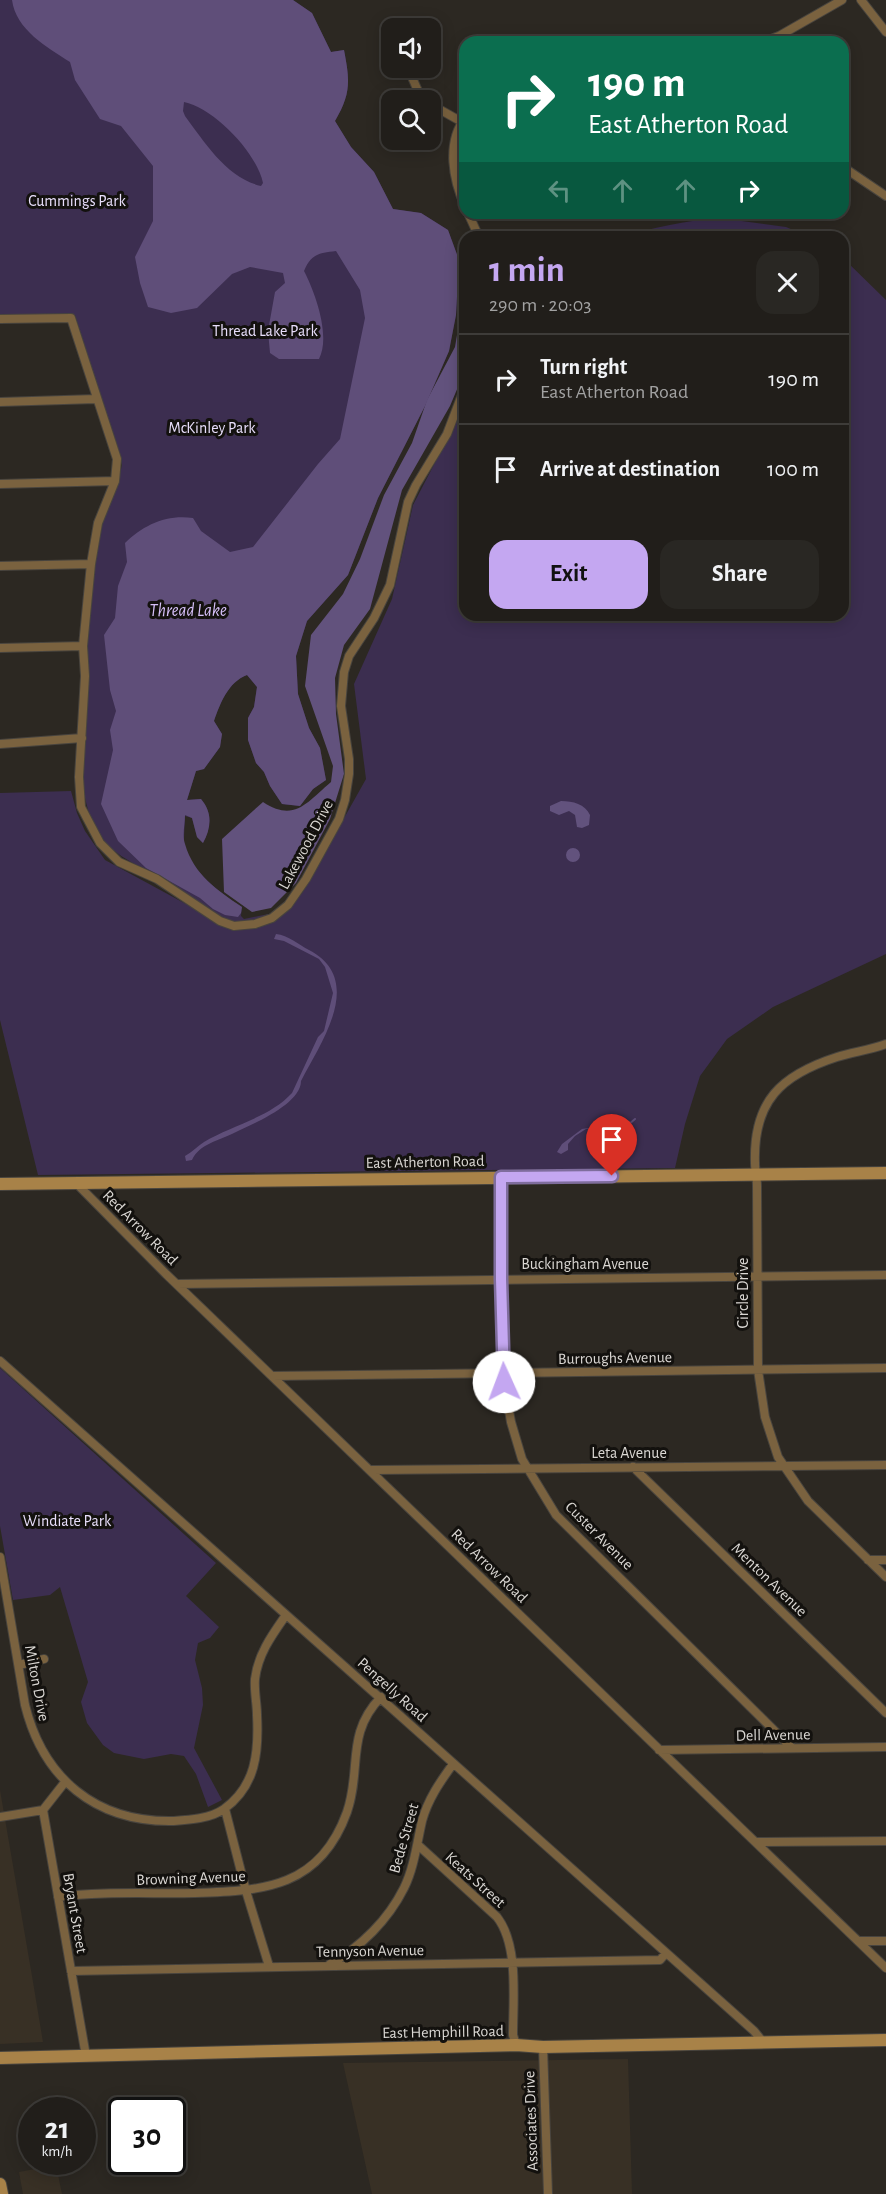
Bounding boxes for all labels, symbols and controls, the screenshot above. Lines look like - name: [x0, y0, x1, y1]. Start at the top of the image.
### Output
- map controls: [381, 18, 441, 150]
- button: sound: [381, 18, 441, 78]
- icon: right: [489, 60, 567, 138]
- text: 190 m: [588, 62, 686, 104]
- button: search: [381, 90, 441, 150]
- text: East Atherton Road: [588, 111, 788, 138]
- icon: left: [543, 174, 576, 207]
- icon: ahead: [606, 174, 639, 207]
- icon: ahead: [669, 174, 702, 207]
- icon: right: [732, 174, 765, 207]
- park label: Cummings Park: [28, 193, 127, 209]
- button: close: [756, 251, 819, 314]
- text: 1 min: [489, 252, 565, 288]
- text: 290 m · 20:03: [489, 295, 592, 315]
- park label: Thread Lake Park: [212, 323, 318, 339]
- text: Turn right: [540, 356, 627, 378]
- icon: right: [489, 363, 522, 396]
- text: 190 m: [768, 368, 819, 390]
- text: East Atherton Road: [540, 382, 688, 402]
- park label: McKinley Park: [168, 420, 256, 437]
- icon: arrive: [489, 453, 522, 486]
- text: Arrive at destination: [540, 458, 720, 480]
- text: 100 m: [767, 458, 819, 480]
- button: Exit: [489, 540, 648, 609]
- button: Share: [660, 540, 819, 609]
- water label: Thread Lake: [149, 602, 227, 620]
- street label: Lakewood Drive: [276, 797, 336, 892]
- pin: [586, 1114, 637, 1176]
- icon: arrive: [595, 1123, 628, 1156]
- street label: East Atherton Road: [366, 1153, 484, 1171]
- street label: Red Arrow Road: [100, 1187, 181, 1268]
- street label: Buckingham Avenue: [521, 1256, 649, 1272]
- street label: Circle Drive: [735, 1258, 751, 1328]
- street label: Burroughs Avenue: [558, 1349, 672, 1367]
- position arrow: [472, 1350, 536, 1414]
- street label: Leta Avenue: [591, 1445, 667, 1461]
- street label: Custer Avenue: [562, 1499, 636, 1573]
- park label: Windiate Park: [23, 1513, 112, 1529]
- street label: Red Arrow Road: [448, 1526, 530, 1606]
- street label: Menton Avenue: [728, 1540, 810, 1620]
- street label: Milton Drive: [22, 1644, 52, 1723]
- street label: Pengelly Road: [354, 1654, 430, 1726]
- street label: Dell Avenue: [735, 1726, 811, 1744]
- street label: Bede Street: [386, 1802, 422, 1875]
- street label: Keats Street: [442, 1849, 508, 1911]
- street label: Browning Avenue: [136, 1868, 246, 1888]
- street label: Bryant Street: [59, 1872, 90, 1955]
- street label: Tennyson Avenue: [316, 1942, 424, 1961]
- street label: East Hemphill Road: [382, 2023, 504, 2041]
- street label: Associates Drive: [521, 2070, 541, 2171]
- speed limit sign: 30: [108, 2097, 186, 2175]
- text: 21: [45, 2114, 69, 2144]
- text: km/h: [42, 2144, 72, 2159]

